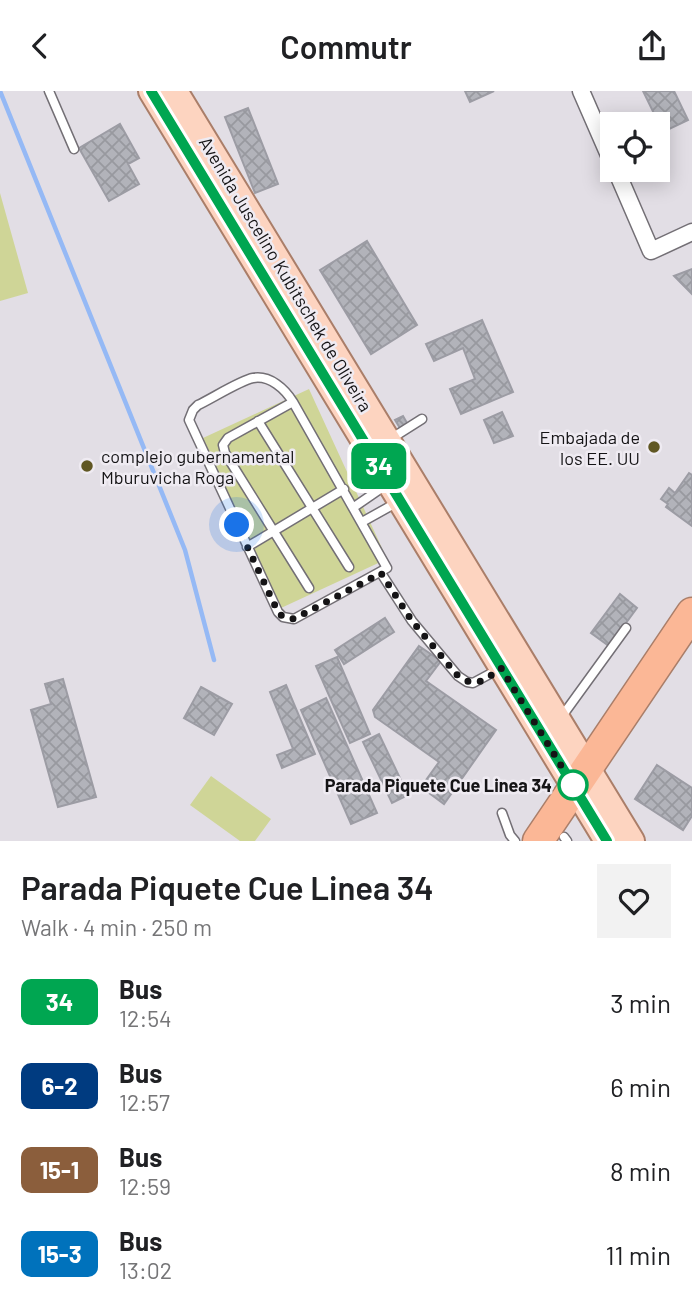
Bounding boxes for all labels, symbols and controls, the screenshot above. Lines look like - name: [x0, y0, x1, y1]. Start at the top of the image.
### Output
- icon: back: [21, 27, 59, 65]
- text: Commutr: [280, 27, 412, 65]
- icon: share: [633, 27, 671, 65]
- map controls: [600, 112, 670, 182]
- button: locate: [600, 112, 670, 182]
- street label: Avenida Juscelino Kubitschek de Oliveira: [195, 132, 377, 416]
- place label: Embajada de los EE. UU: [540, 426, 640, 469]
- marker: Embajada de los EE. UU: [646, 439, 662, 455]
- line badge: 34: [348, 443, 410, 489]
- place label: complejo gubernamental Mburuvicha Roga: [101, 445, 294, 488]
- text: 34: [365, 451, 393, 480]
- marker: complejo gubernamental Mburuvicha Roga: [79, 458, 95, 474]
- your location: [219, 507, 254, 542]
- marker: Parada Piquete Cue Linea 34: [558, 770, 588, 800]
- place label: Parada Piquete Cue Linea 34: [325, 774, 552, 796]
- button: heart: [597, 864, 671, 938]
- text: Parada Piquete Cue Linea 34: [21, 867, 434, 907]
- text: Walk · 4 min · 250 m: [21, 913, 212, 941]
- text: Bus: [119, 973, 162, 1004]
- text: 34: [46, 987, 73, 1016]
- text: 3 min: [610, 987, 671, 1018]
- text: 12:54: [119, 1004, 172, 1032]
- text: Bus: [119, 1057, 162, 1088]
- text: 6-2: [41, 1071, 78, 1100]
- text: 6 min: [610, 1071, 671, 1102]
- text: 12:57: [119, 1088, 170, 1116]
- text: Bus: [119, 1141, 162, 1172]
- text: 15-1: [40, 1155, 79, 1184]
- text: 8 min: [610, 1155, 671, 1186]
- text: 12:59: [119, 1172, 171, 1200]
- text: Bus: [119, 1225, 162, 1256]
- text: 15-3: [37, 1239, 82, 1268]
- text: 11 min: [605, 1239, 671, 1270]
- text: 13:02: [119, 1256, 172, 1284]

